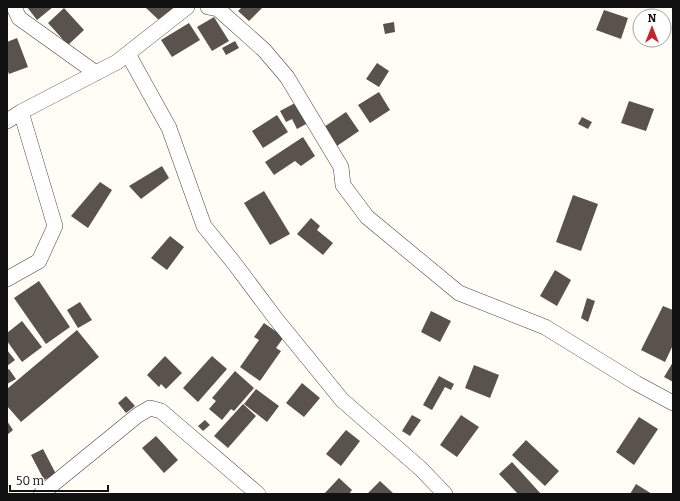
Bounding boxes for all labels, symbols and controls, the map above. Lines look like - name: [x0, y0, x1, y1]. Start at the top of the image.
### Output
- north arrow: [632, 8, 672, 48]
- text: N: [648, 12, 657, 25]
- scale bar: [10, 467, 108, 493]
- text: 50 m: [16, 474, 45, 488]

